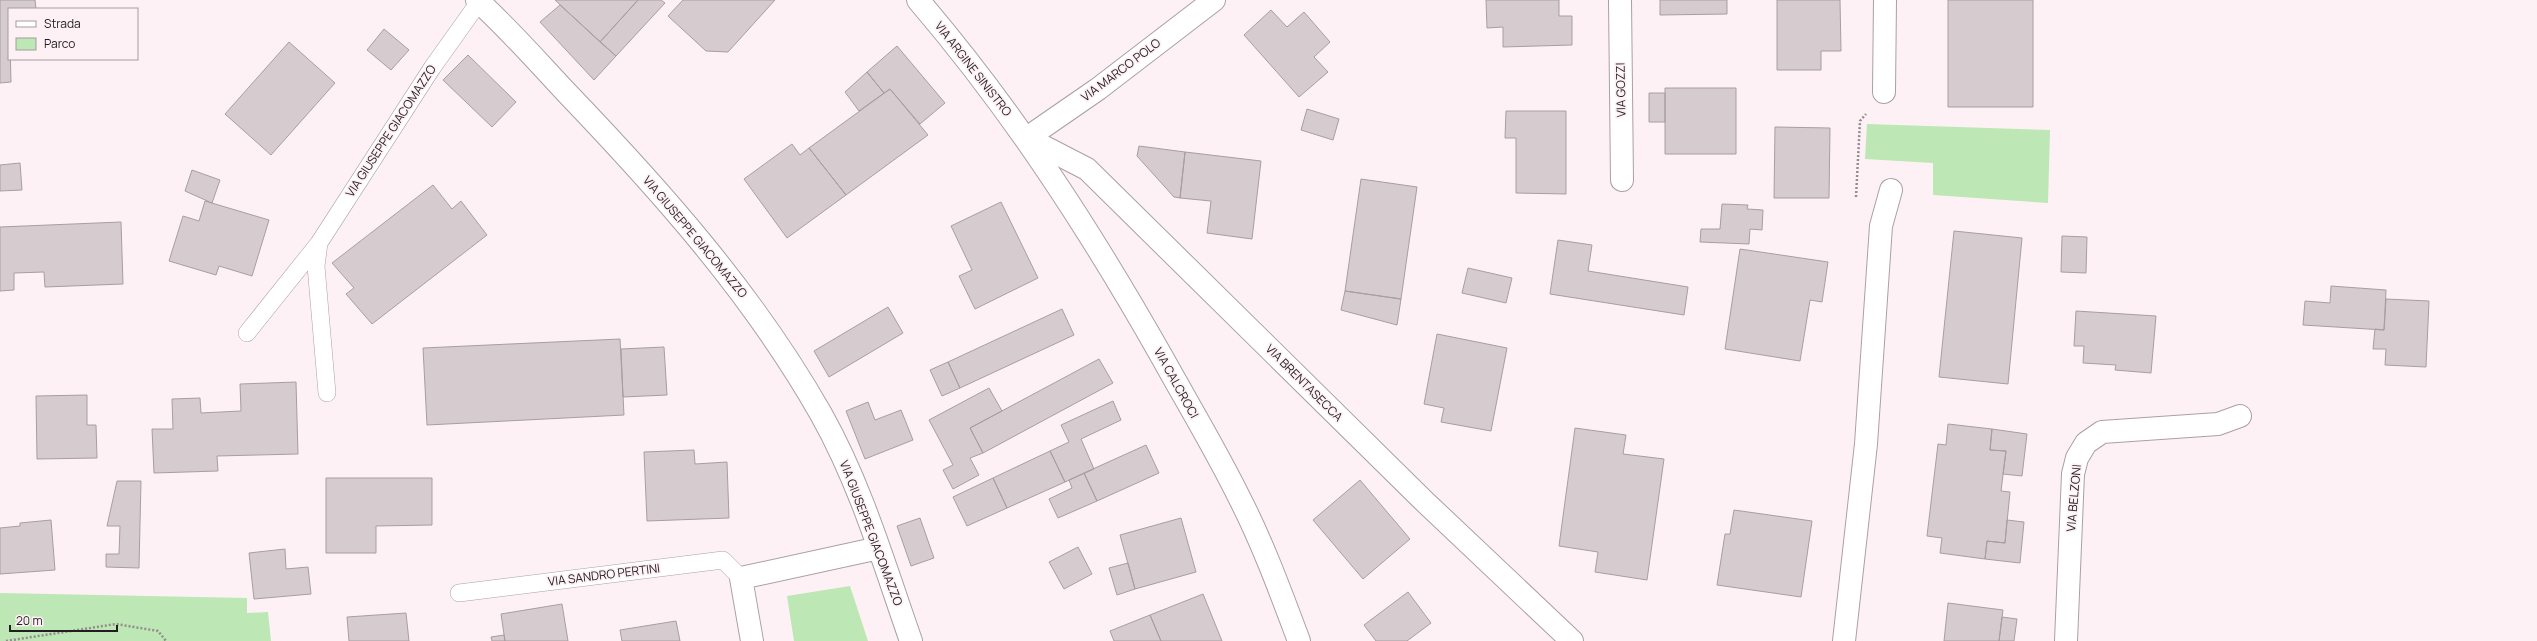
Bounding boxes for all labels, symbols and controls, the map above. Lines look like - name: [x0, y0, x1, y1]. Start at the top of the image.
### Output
- legend: [8, 8, 138, 60]
- text: Strada: [44, 15, 81, 32]
- street label: VIA ARGINE SINISTRO: [931, 18, 1016, 120]
- street label: VIA MARCO POLO: [1078, 34, 1164, 105]
- text: Parco: [44, 35, 75, 52]
- street label: VIA GIUSEPPE GIACOMAZZO: [341, 61, 440, 200]
- street label: VIA GOZZI: [1612, 62, 1629, 118]
- street label: VIA GIUSEPPE GIACOMAZZO: [639, 172, 752, 301]
- street label: VIA BRENTASECCA: [1262, 340, 1347, 425]
- street label: VIA CALCROCI: [1150, 344, 1203, 421]
- street label: VIA GIUSEPPE GIACOMAZZO: [836, 458, 907, 608]
- street label: VIA BELZONI: [2062, 464, 2085, 532]
- street label: VIA SANDRO PERTINI: [547, 559, 661, 590]
- scale bar: [10, 607, 117, 633]
- text: 20 m: [16, 612, 43, 629]

